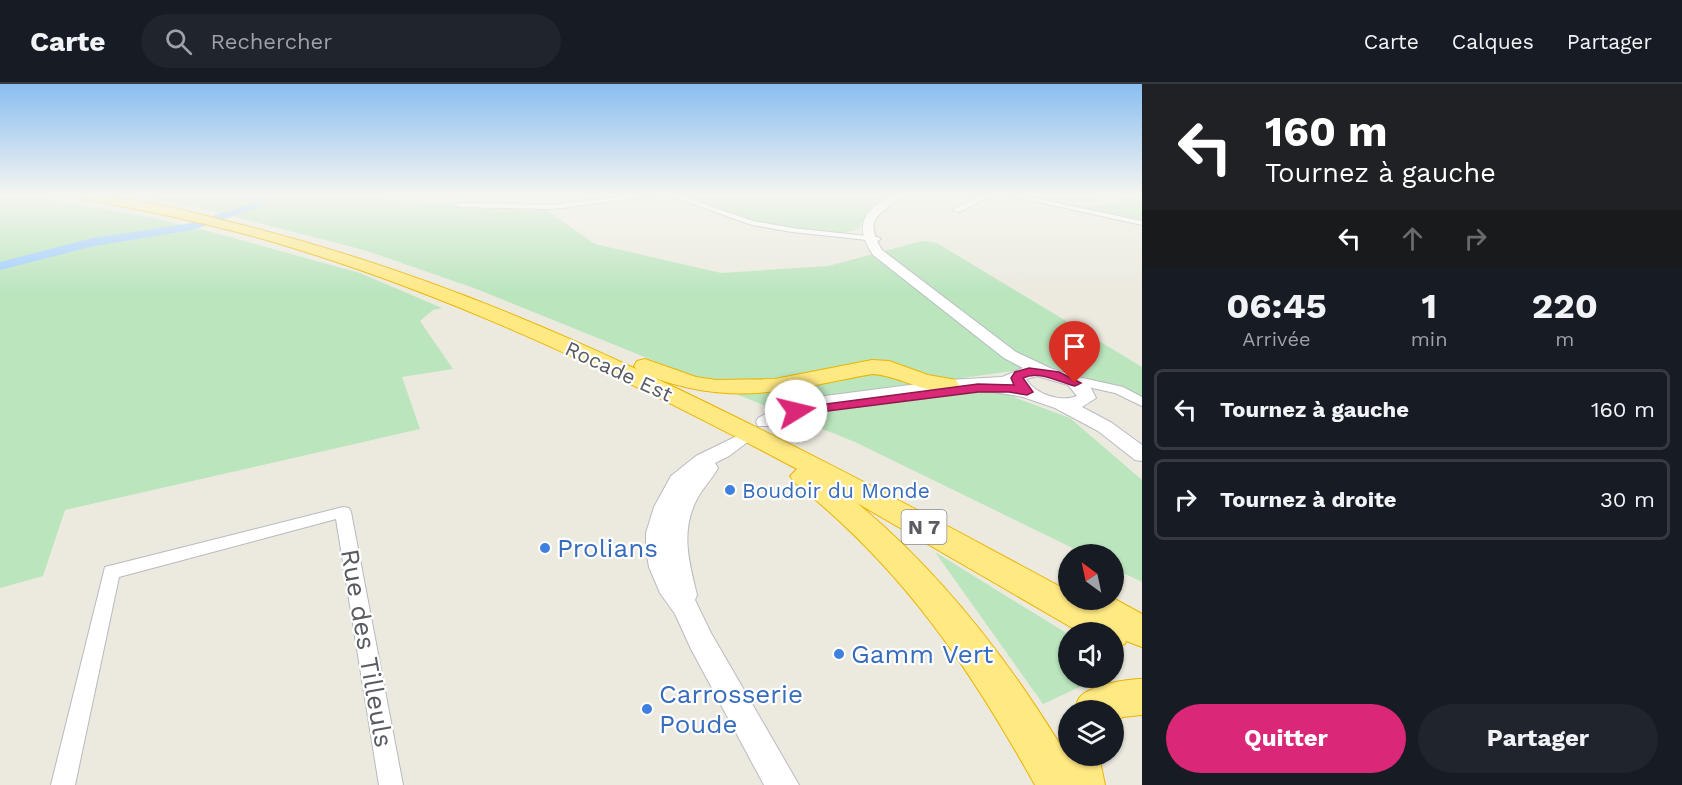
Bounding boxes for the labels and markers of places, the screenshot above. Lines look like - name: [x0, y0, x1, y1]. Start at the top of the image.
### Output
- pin: [1049, 321, 1100, 383]
- place label: Boudoir du Monde: [742, 478, 930, 503]
- marker: Boudoir du Monde: [723, 483, 737, 497]
- place label: Prolians: [557, 533, 658, 563]
- marker: Prolians: [538, 541, 552, 555]
- place label: Gamm Vert: [851, 639, 994, 669]
- marker: Gamm Vert: [832, 647, 846, 661]
- place label: Carrosserie Poude: [659, 679, 803, 739]
- marker: Carrosserie Poude: [640, 702, 654, 716]

